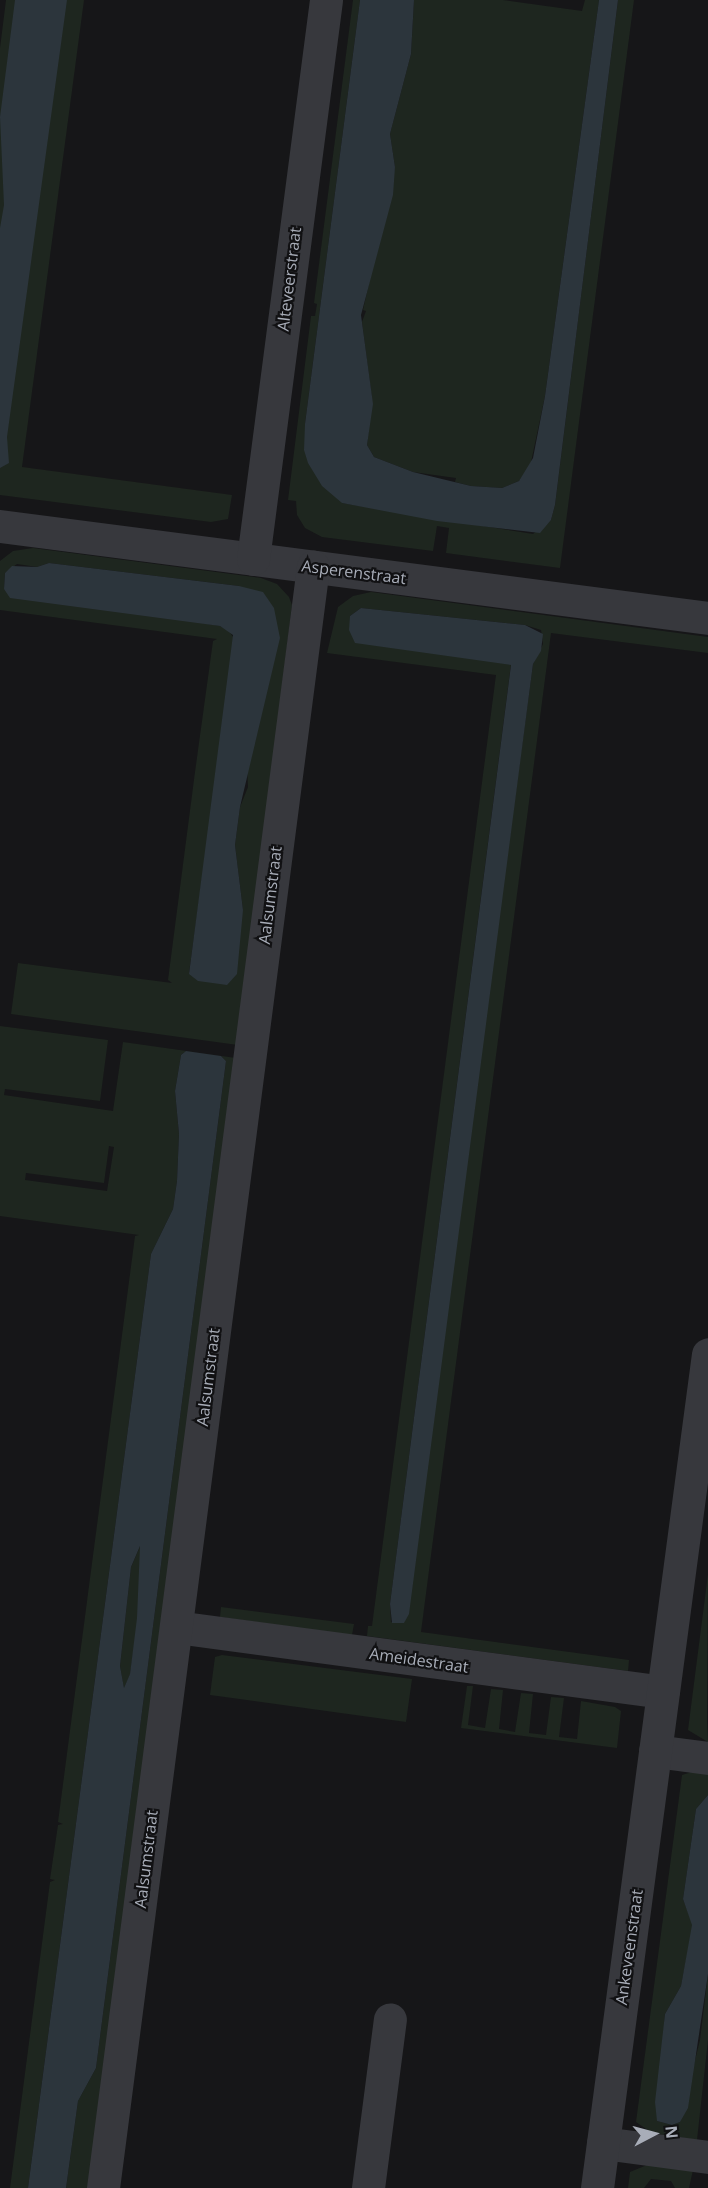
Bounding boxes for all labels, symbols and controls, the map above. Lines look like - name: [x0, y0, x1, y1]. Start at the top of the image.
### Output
- street label: Alteveerstraat: [273, 226, 305, 332]
- street label: Asperenstraat: [301, 556, 407, 588]
- street label: Aalsumstraat: [254, 845, 286, 945]
- street label: Aalsumstraat: [192, 1327, 224, 1427]
- street label: Ameidestraat: [368, 1644, 470, 1676]
- street label: Aalsumstraat: [130, 1809, 162, 1909]
- street label: Ankeveenstraat: [611, 1888, 647, 2006]
- north arrow: [624, 2104, 684, 2164]
- text: N: [660, 2124, 684, 2140]

